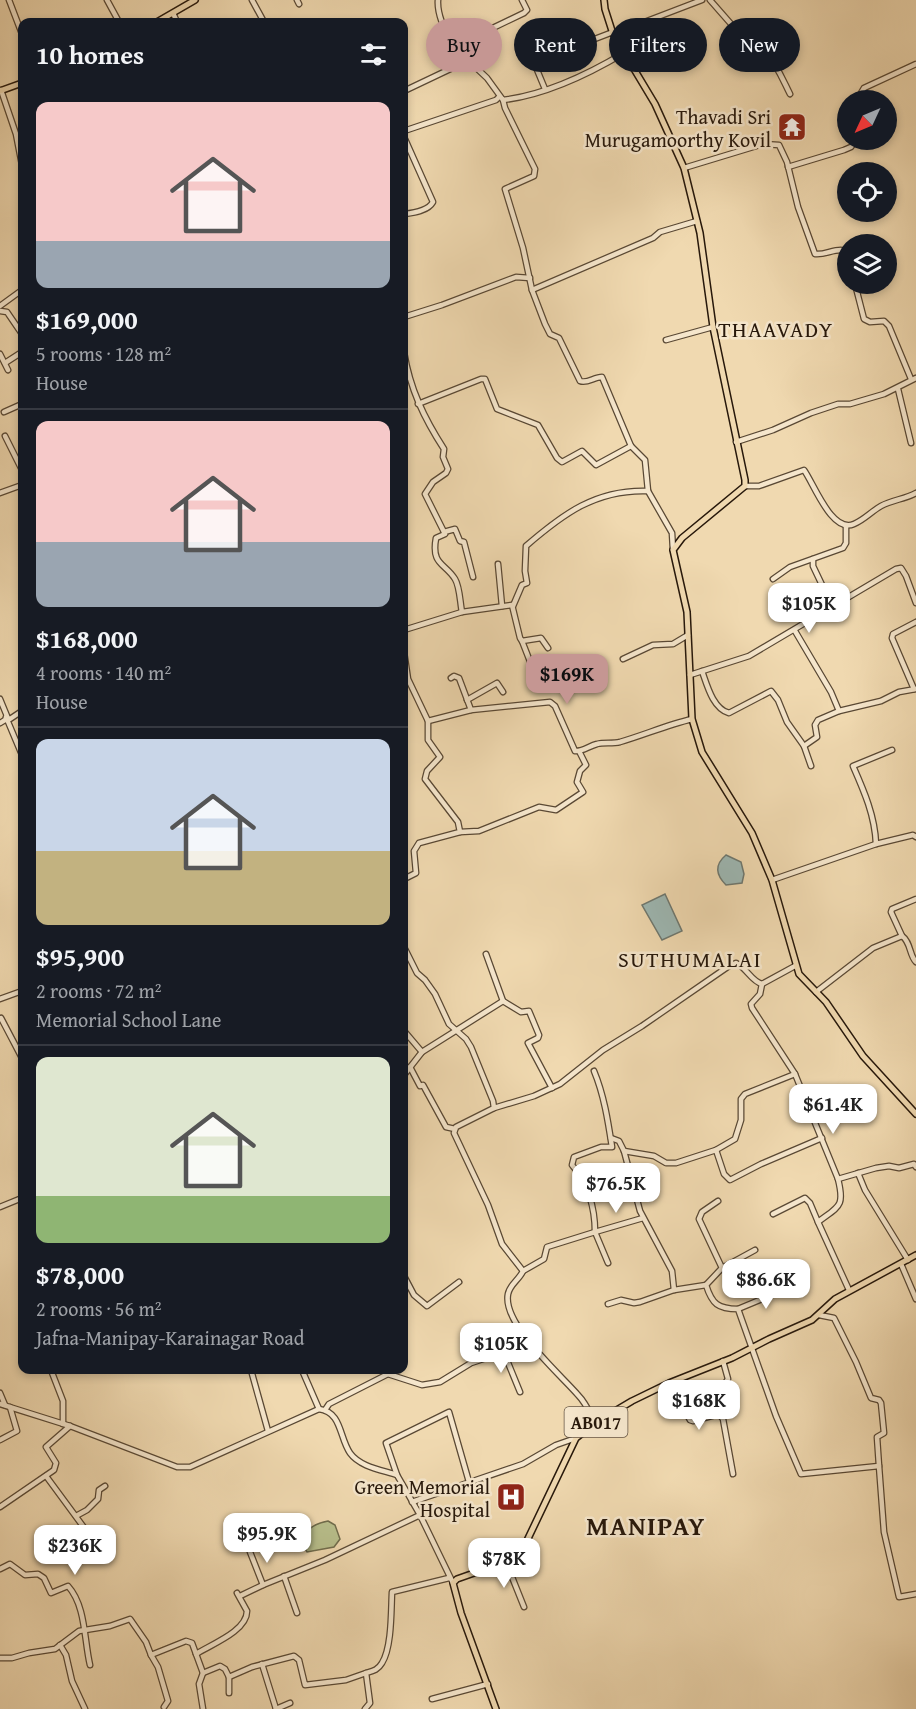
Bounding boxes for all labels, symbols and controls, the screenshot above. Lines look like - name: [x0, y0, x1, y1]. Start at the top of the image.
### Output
- chip: Buy: [426, 18, 502, 72]
- chip: Rent: [514, 18, 597, 72]
- chip: Filters: [609, 18, 707, 72]
- chip: New: [719, 18, 800, 72]
- text: 10 homes: [36, 35, 144, 74]
- icon: filters: [357, 38, 390, 71]
- north arrow: [837, 90, 897, 150]
- map controls: [837, 90, 897, 294]
- place label: Thavadi Sri Murugamoorthy Kovil: [585, 102, 771, 154]
- temple icon: Thavadi Sri Murugamoorthy Kovil: [776, 111, 808, 143]
- icon: home: [159, 141, 267, 249]
- button: locate: [837, 162, 897, 222]
- button: layers: [837, 234, 897, 294]
- text: $169,000: [36, 300, 138, 339]
- district label: THAAVADY: [718, 313, 834, 345]
- text: 5 rooms · 128 m²: [36, 339, 171, 368]
- text: House: [36, 368, 88, 397]
- icon: home: [159, 460, 267, 568]
- pin: $105K: [767, 583, 851, 634]
- text: $105K: [782, 588, 836, 617]
- text: $168,000: [36, 619, 138, 658]
- pin: $169K: [525, 654, 609, 705]
- text: 4 rooms · 140 m²: [36, 658, 171, 687]
- text: $169K: [540, 659, 594, 688]
- text: House: [36, 687, 88, 716]
- icon: home: [159, 778, 267, 886]
- text: $95,900: [36, 937, 124, 976]
- district label: SUTHUMALAI: [618, 943, 762, 975]
- text: 2 rooms · 72 m²: [36, 976, 162, 1005]
- text: Memorial School Lane: [36, 1005, 221, 1034]
- pin: $61.4K: [784, 1084, 882, 1135]
- text: $61.4K: [803, 1089, 863, 1118]
- icon: home: [159, 1096, 267, 1204]
- pin: $76.5K: [567, 1163, 665, 1214]
- text: $76.5K: [586, 1168, 646, 1197]
- text: $78,000: [36, 1255, 124, 1294]
- pin: $86.6K: [717, 1259, 815, 1310]
- text: $86.6K: [736, 1264, 796, 1293]
- text: 2 rooms · 56 m²: [36, 1294, 162, 1323]
- text: Jafna-Manipay-Karainagar Road: [36, 1323, 304, 1352]
- pin: $105K: [459, 1323, 543, 1374]
- text: $105K: [474, 1328, 528, 1357]
- pin: $168K: [657, 1380, 741, 1431]
- text: $168K: [672, 1385, 726, 1414]
- road number: AB017: [564, 1407, 628, 1437]
- place label: Green Memorial Hospital: [355, 1472, 490, 1524]
- hospital icon: Green Memorial Hospital: [495, 1481, 527, 1513]
- district label: MANIPAY: [586, 1506, 706, 1545]
- pin: $95.9K: [218, 1513, 316, 1564]
- text: $95.9K: [237, 1518, 297, 1547]
- pin: $236K: [33, 1525, 117, 1576]
- text: $236K: [48, 1530, 102, 1559]
- pin: $78K: [468, 1538, 540, 1589]
- text: $78K: [482, 1543, 526, 1572]

